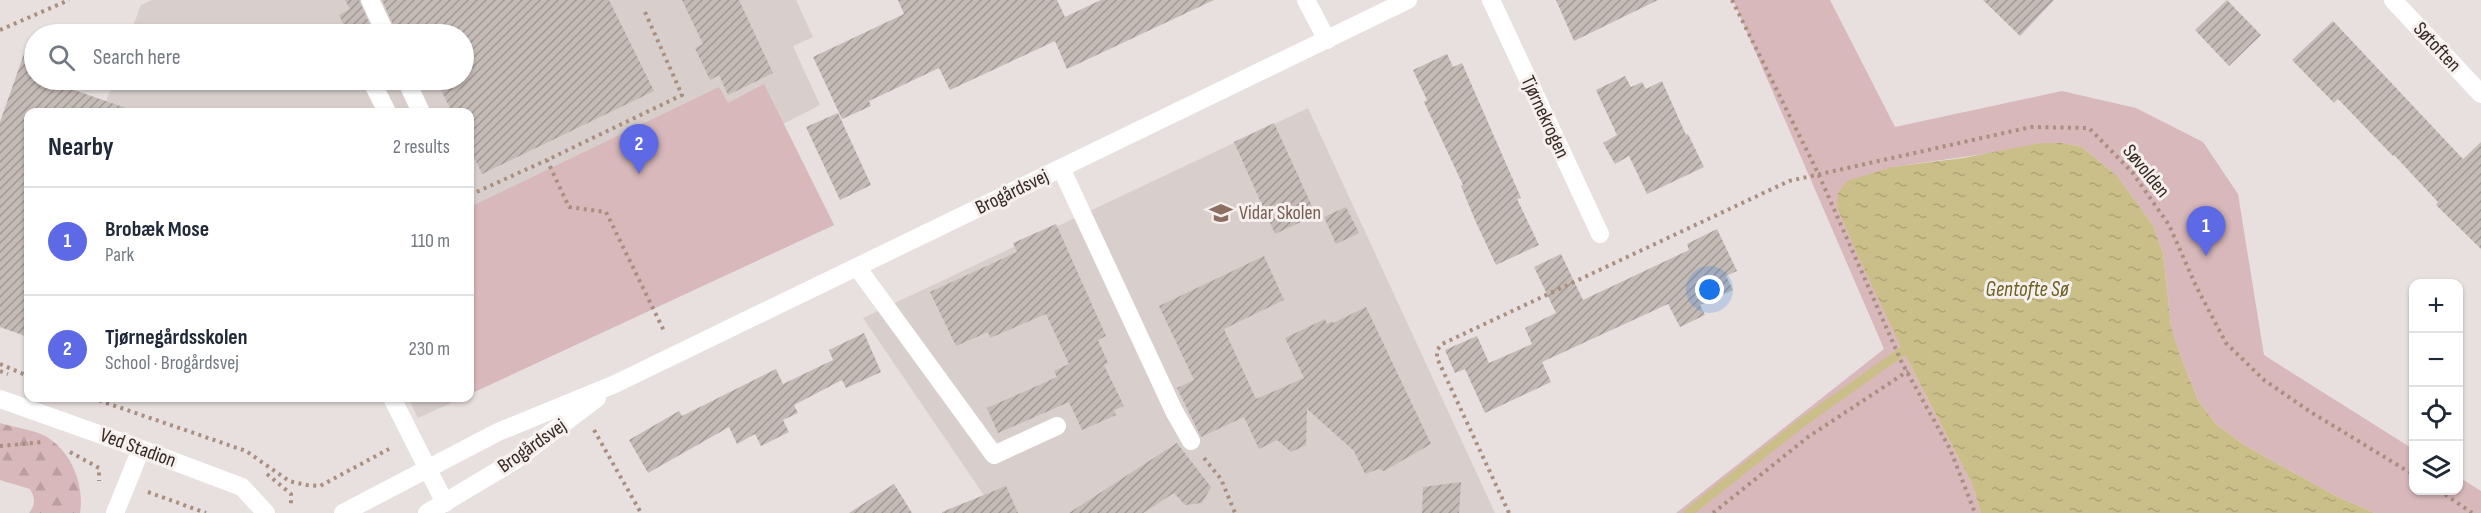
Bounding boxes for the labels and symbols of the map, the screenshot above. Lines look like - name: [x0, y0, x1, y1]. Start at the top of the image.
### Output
- street label: Søtoften: [2408, 17, 2466, 77]
- street label: Tjørnekrogen: [1515, 72, 1575, 162]
- pin: 2: [620, 124, 658, 174]
- street label: Søvolden: [2117, 140, 2175, 202]
- street label: Brogårdsvej: [972, 164, 1052, 220]
- school or university icon: Vidar Skolen: [1208, 200, 1234, 226]
- place label: Vidar Skolen: [1239, 201, 1321, 225]
- pin: 1: [2186, 206, 2226, 256]
- your location: [1695, 275, 1724, 304]
- water label: Gentofte Sø: [1986, 277, 2070, 302]
- street label: Brogårdsvej: [493, 414, 571, 478]
- street label: Ved Stadion: [97, 423, 179, 473]

